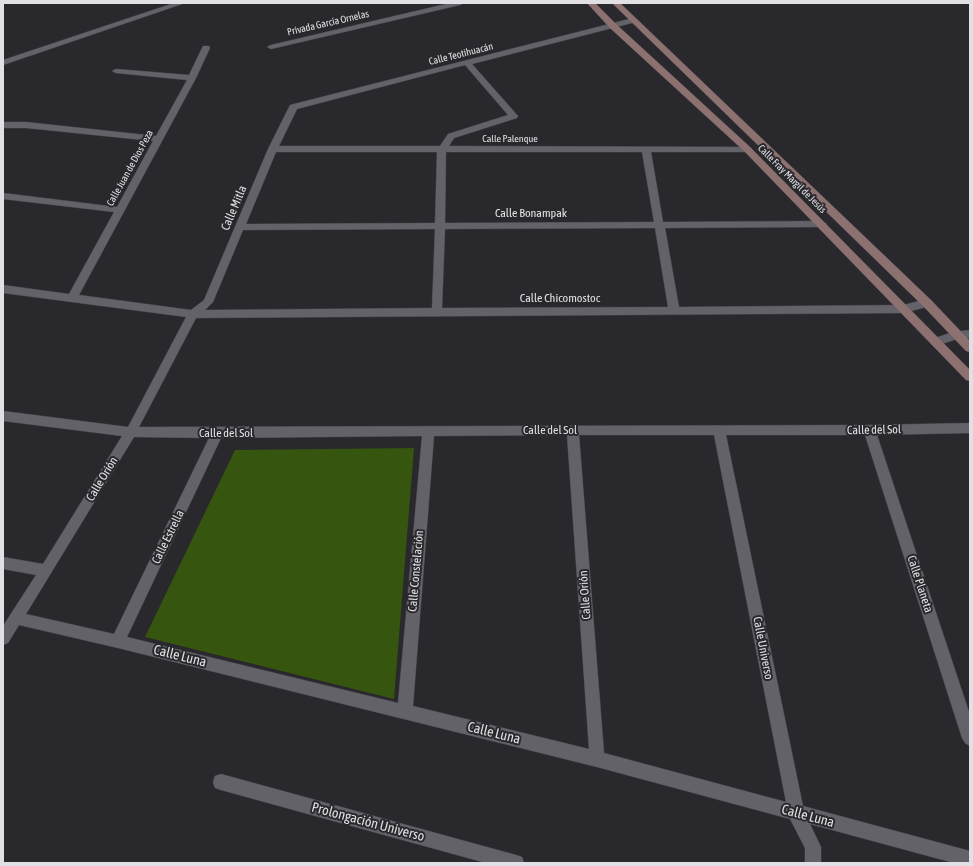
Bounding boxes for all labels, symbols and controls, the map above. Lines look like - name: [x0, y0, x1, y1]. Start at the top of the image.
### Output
- street label: Privada García Ornelas: [286, 8, 370, 38]
- street label: Calle Teotihuacán: [428, 40, 494, 68]
- street label: Calle Juan de Dios Peza: [104, 128, 156, 208]
- street label: Calle Palenque: [482, 133, 538, 145]
- street label: Calle Fray Margil de Jesús: [755, 142, 829, 216]
- street label: Calle Mitla: [218, 183, 250, 233]
- street label: Calle Bonampak: [495, 206, 567, 220]
- street label: Calle Chicomostoc: [520, 291, 600, 305]
- street label: Calle del Sol: [847, 422, 901, 438]
- street label: Calle del Sol: [523, 423, 577, 437]
- street label: Calle del Sol: [199, 426, 253, 440]
- street label: Calle Orión: [83, 454, 121, 504]
- street label: Calle Estrella: [149, 508, 187, 566]
- street label: Calle Constelación: [405, 530, 427, 612]
- street label: Calle Planeta: [904, 554, 936, 614]
- street label: Calle Orión: [576, 570, 594, 620]
- street label: Calle Universo: [750, 615, 776, 681]
- street label: Calle Luna: [152, 641, 208, 671]
- street label: Calle Luna: [466, 718, 522, 748]
- street label: Prolongación Universo: [310, 799, 426, 845]
- street label: Calle Luna: [780, 801, 836, 831]

